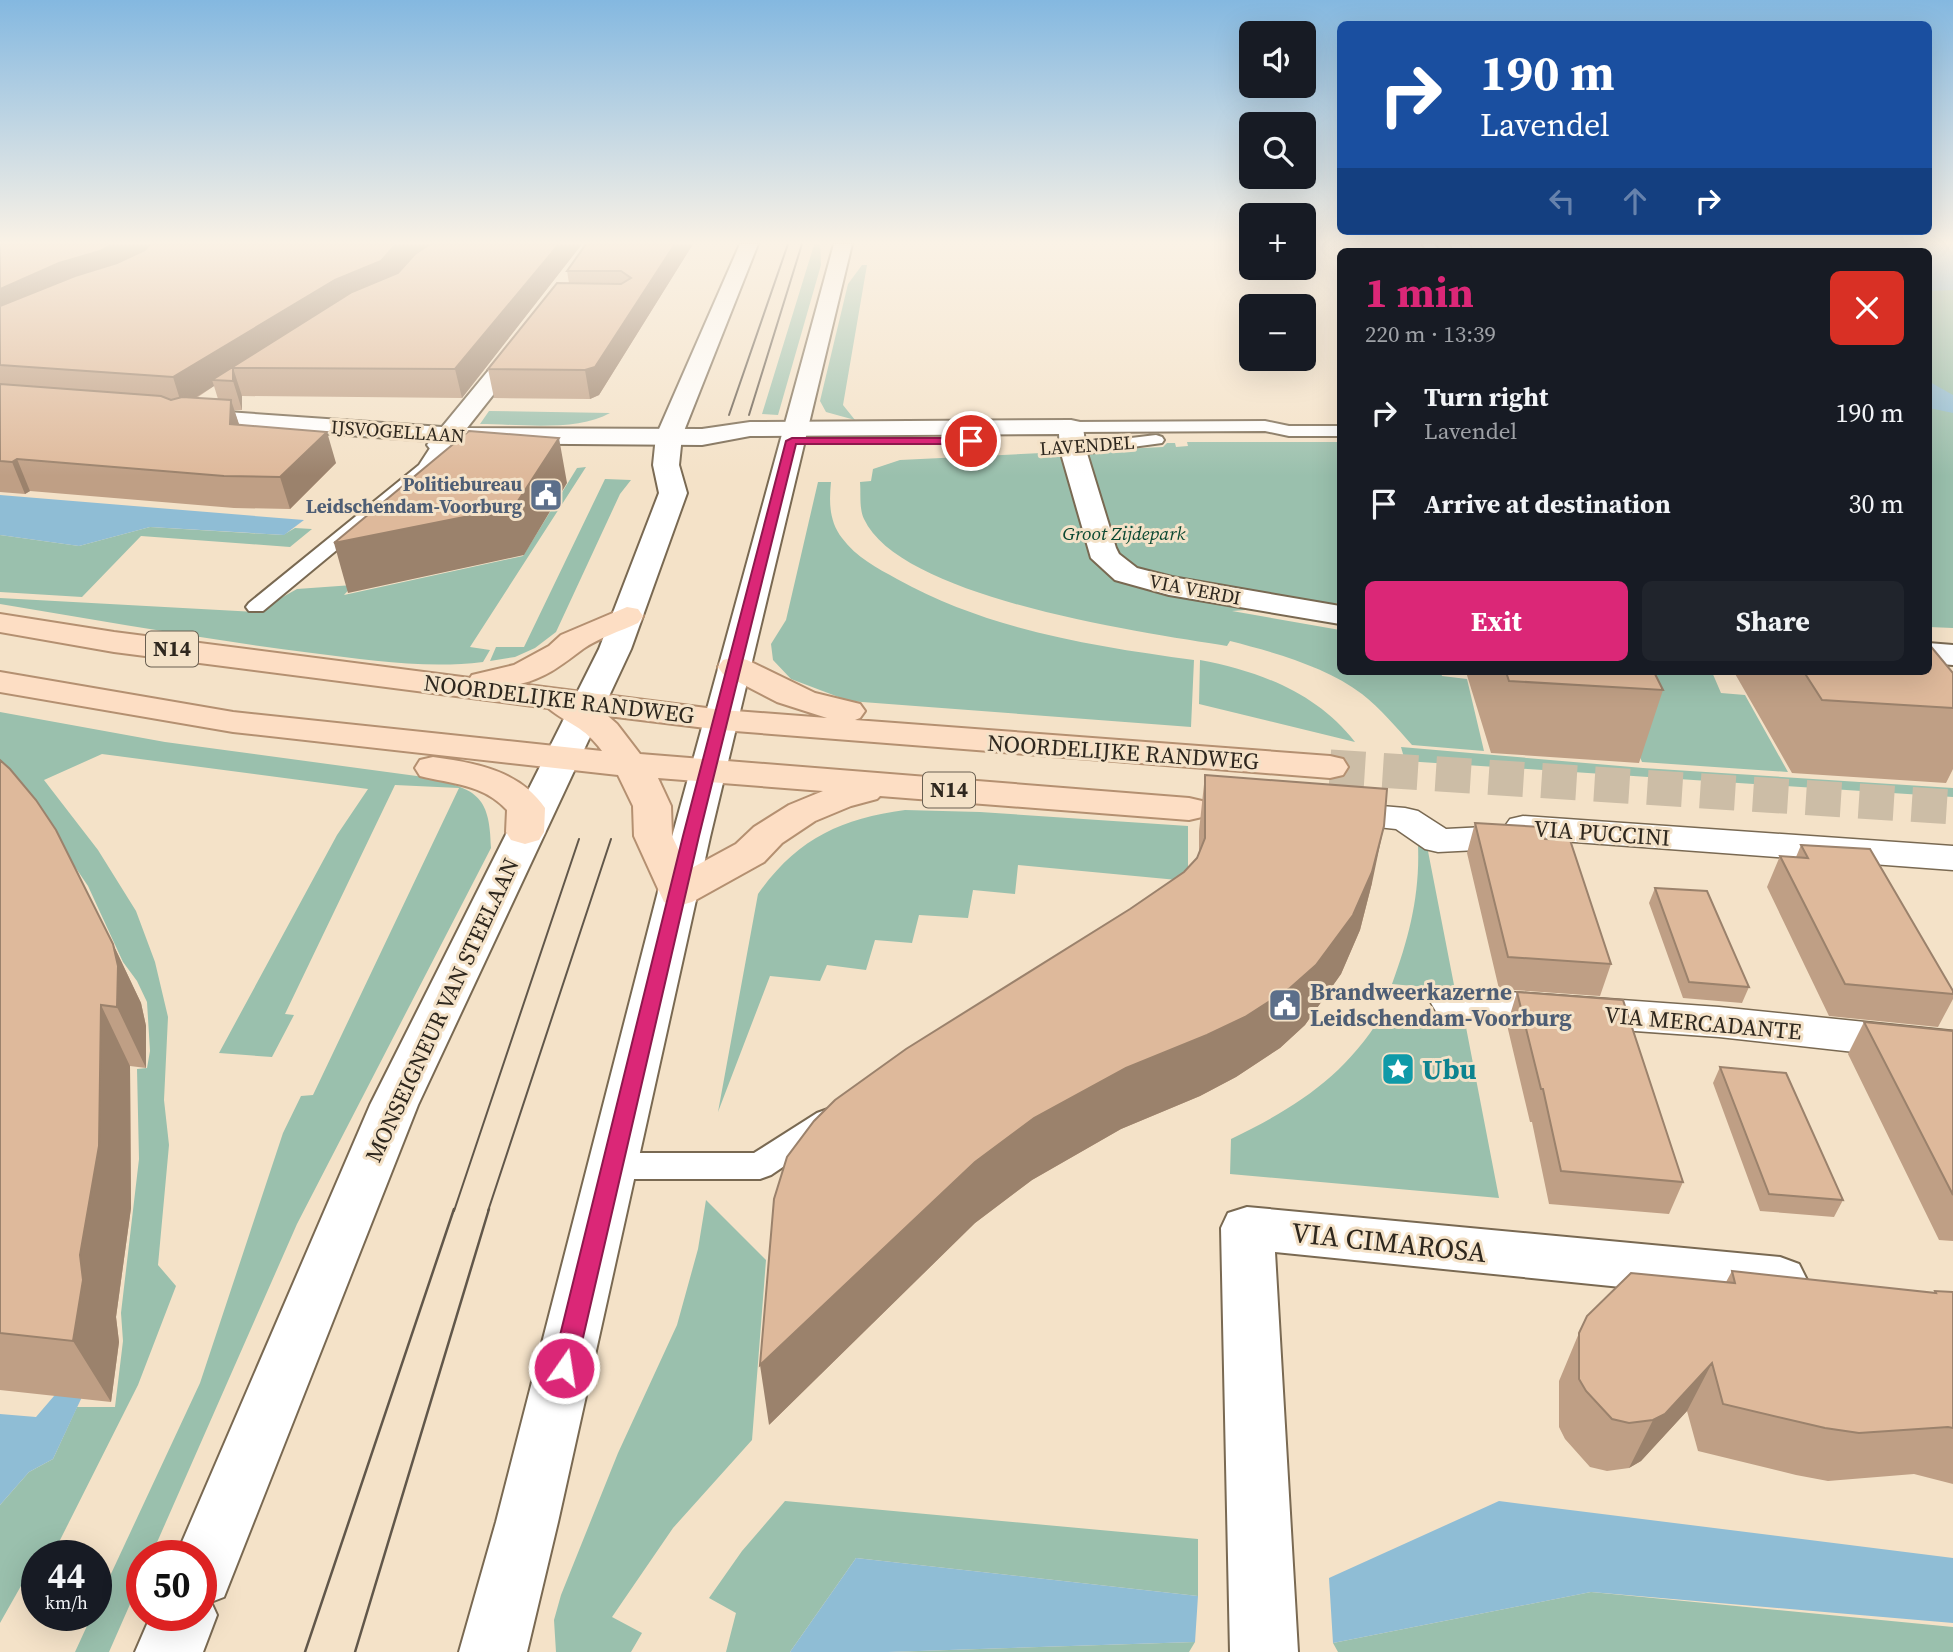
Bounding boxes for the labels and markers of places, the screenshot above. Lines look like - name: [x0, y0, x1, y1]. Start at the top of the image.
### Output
- pin: [941, 411, 1001, 471]
- place label: Politiebureau Leidschendam-Voorburg: [306, 471, 523, 519]
- public building icon: Politiebureau Leidschendam-Voorburg: [527, 476, 565, 514]
- place label: Brandweerkazerne Leidschendam-Voorburg: [1310, 976, 1572, 1034]
- public building icon: Brandweerkazerne Leidschendam-Voorburg: [1266, 986, 1304, 1024]
- place icon: Ubu: [1379, 1050, 1417, 1088]
- place label: Ubu: [1422, 1050, 1476, 1088]

